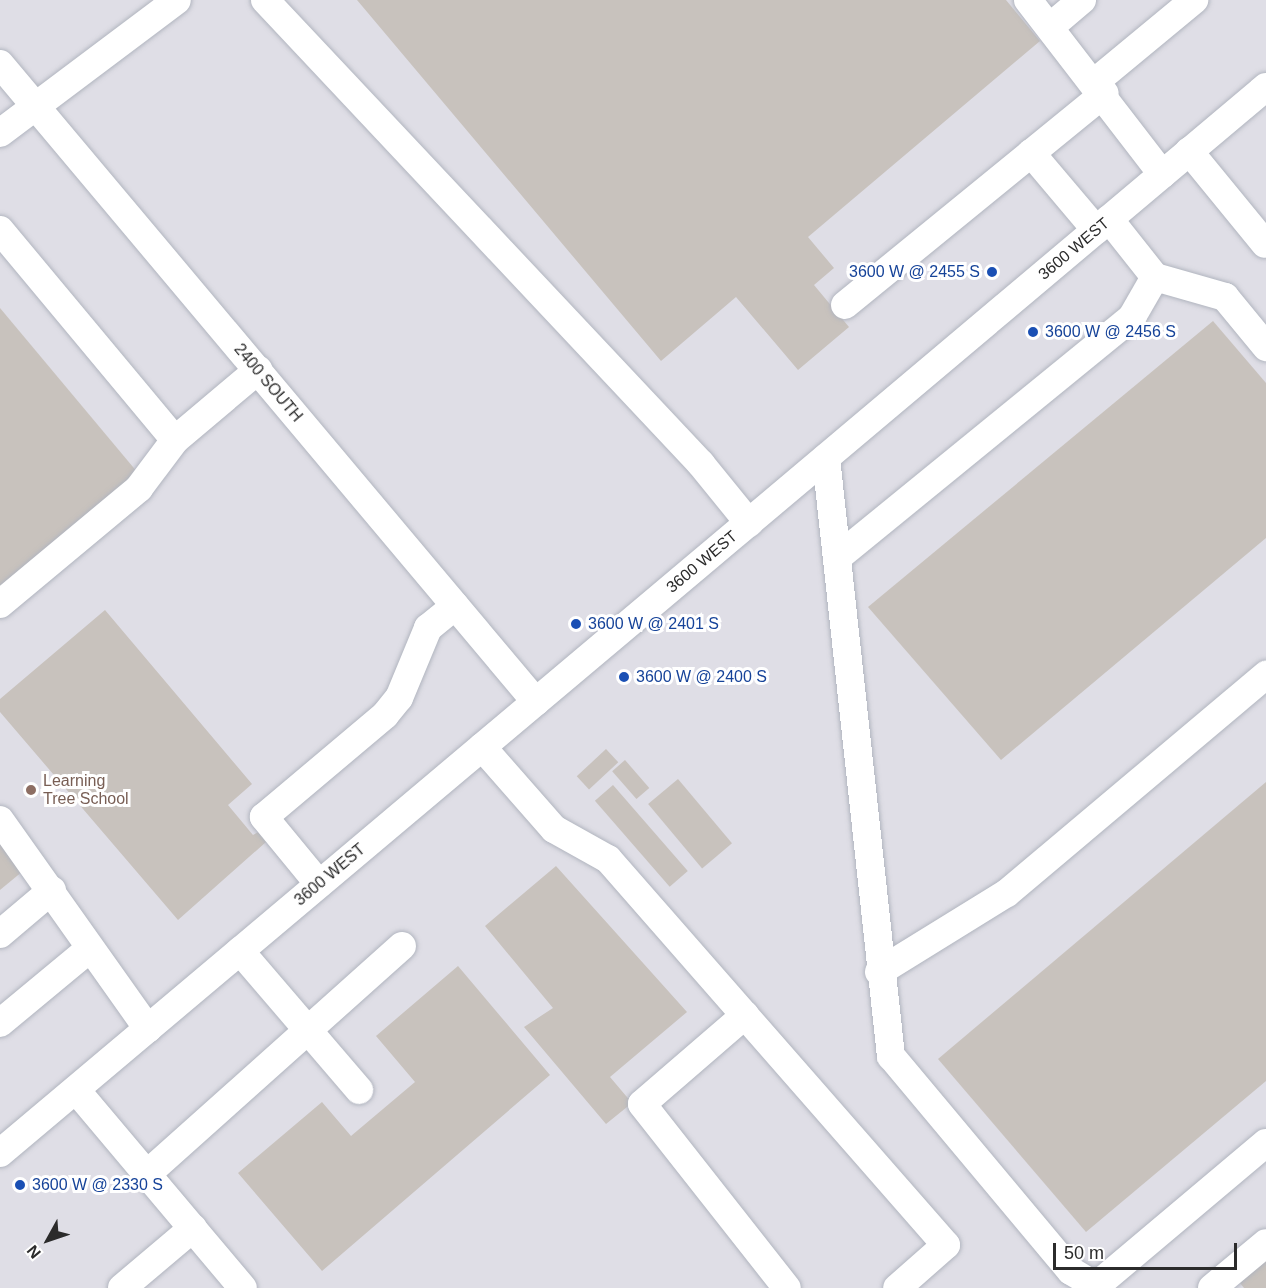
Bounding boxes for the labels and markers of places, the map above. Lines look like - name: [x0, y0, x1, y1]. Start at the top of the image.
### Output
- place label: 3600 W @ 2455 S: [849, 262, 980, 282]
- marker: 3600 W @ 2455 S: [985, 265, 999, 279]
- place label: 3600 W @ 2456 S: [1045, 322, 1176, 342]
- marker: 3600 W @ 2456 S: [1026, 325, 1040, 339]
- place label: 3600 W @ 2401 S: [588, 614, 719, 634]
- marker: 3600 W @ 2401 S: [569, 617, 583, 631]
- place label: 3600 W @ 2400 S: [636, 667, 767, 687]
- marker: 3600 W @ 2400 S: [617, 670, 631, 684]
- place label: Learning Tree School: [43, 771, 129, 809]
- marker: Learning Tree School: [24, 783, 38, 797]
- place label: 3600 W @ 2330 S: [32, 1175, 163, 1195]
- marker: 3600 W @ 2330 S: [13, 1178, 27, 1192]

